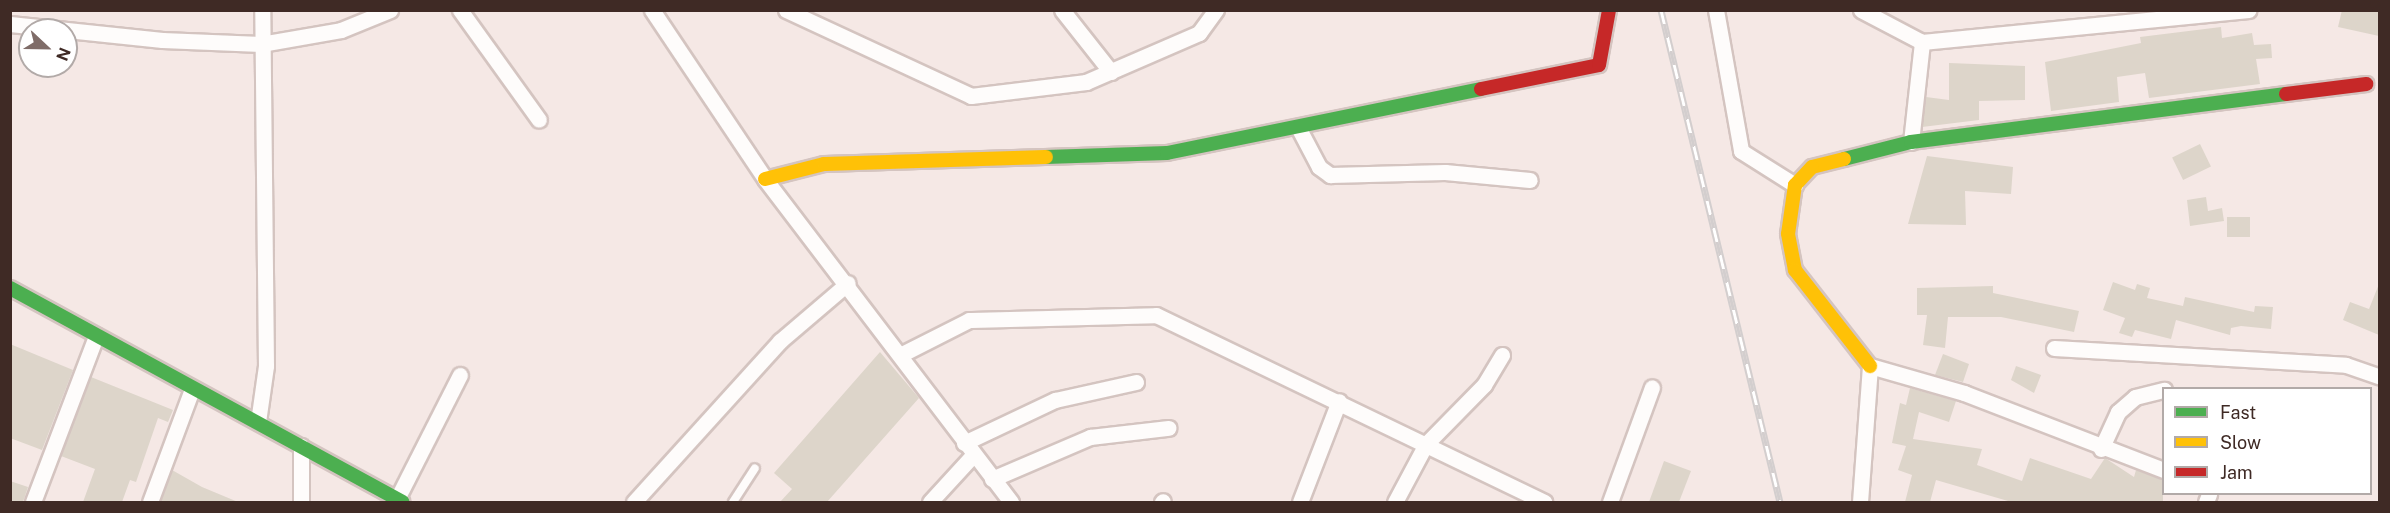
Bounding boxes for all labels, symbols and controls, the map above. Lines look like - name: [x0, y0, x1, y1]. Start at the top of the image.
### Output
- north arrow: [18, 18, 78, 78]
- text: N: [52, 45, 74, 64]
- legend: [2162, 387, 2372, 495]
- text: Fast: [2220, 402, 2256, 423]
- text: Slow: [2220, 432, 2261, 453]
- text: Jam: [2220, 462, 2253, 483]

